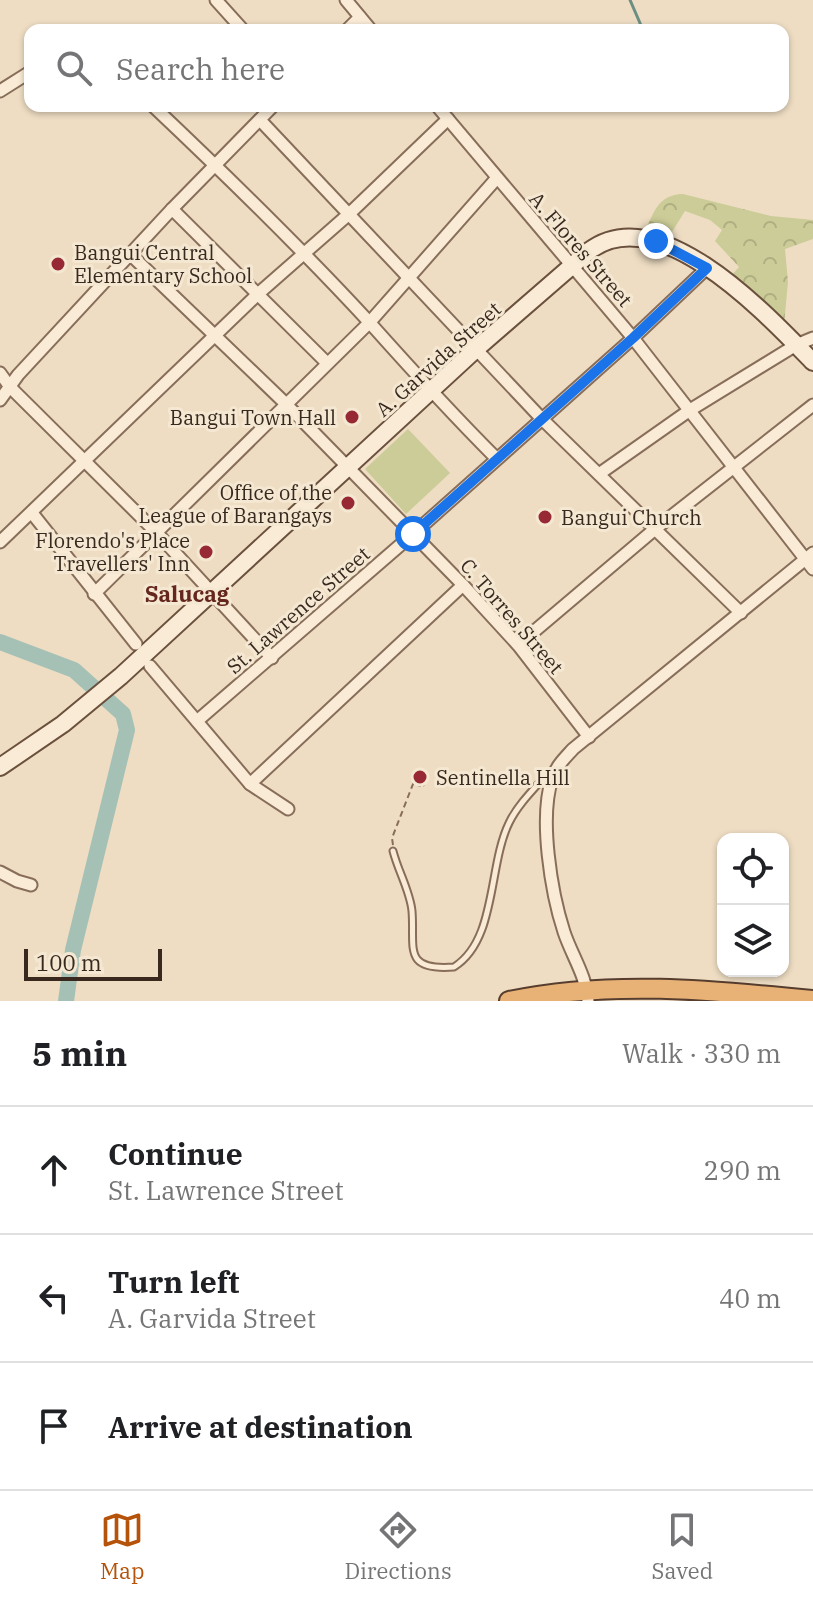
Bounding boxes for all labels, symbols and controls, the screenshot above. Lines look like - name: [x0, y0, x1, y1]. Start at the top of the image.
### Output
- search box: [24, 24, 789, 112]
- icon: search: [52, 46, 96, 90]
- text: Search here: [116, 49, 285, 88]
- street label: A. Flores Street: [524, 186, 638, 312]
- route end: [638, 223, 674, 259]
- place label: Bangui Central Elementary School: [74, 239, 252, 289]
- marker: Bangui Central Elementary School: [49, 255, 67, 273]
- street label: A. Garvida Street: [370, 295, 506, 423]
- place label: Bangui Town Hall: [170, 404, 336, 431]
- marker: Bangui Town Hall: [343, 408, 361, 426]
- place label: Office of the League of Barangays: [138, 479, 332, 529]
- marker: Office of the League of Barangays: [339, 494, 357, 512]
- place label: Bangui Church: [561, 504, 702, 531]
- marker: Bangui Church: [536, 508, 554, 526]
- route start: [395, 516, 431, 552]
- place label: Florendo's Place Travellers' Inn: [35, 527, 190, 577]
- street label: St. Lawrence Street: [221, 540, 375, 680]
- marker: Florendo's Place Travellers' Inn: [197, 543, 215, 561]
- street label: C. Torres Street: [454, 553, 570, 679]
- district label: Salucag: [145, 579, 230, 608]
- place label: Sentinella Hill: [436, 764, 570, 791]
- marker: Sentinella Hill: [411, 768, 429, 786]
- map controls: [717, 833, 789, 977]
- button: locate: [717, 833, 789, 905]
- button: layers: [717, 905, 789, 977]
- scale bar: [24, 945, 162, 981]
- text: 100 m: [36, 948, 102, 977]
- text: 5 min: [32, 1031, 127, 1075]
- text: Walk · 330 m: [622, 1036, 781, 1070]
- text: Continue: [108, 1134, 243, 1173]
- icon: ahead: [32, 1148, 76, 1192]
- text: 290 m: [703, 1153, 781, 1187]
- text: St. Lawrence Street: [108, 1173, 344, 1207]
- text: Turn left: [108, 1262, 240, 1301]
- icon: left: [32, 1276, 76, 1320]
- text: 40 m: [719, 1281, 781, 1315]
- text: A. Garvida Street: [108, 1301, 316, 1335]
- icon: arrive: [32, 1404, 76, 1448]
- text: Arrive at destination: [108, 1407, 413, 1446]
- tab: Map: [100, 1508, 145, 1585]
- tab: Directions: [344, 1508, 452, 1585]
- tab: Saved: [651, 1508, 713, 1585]

